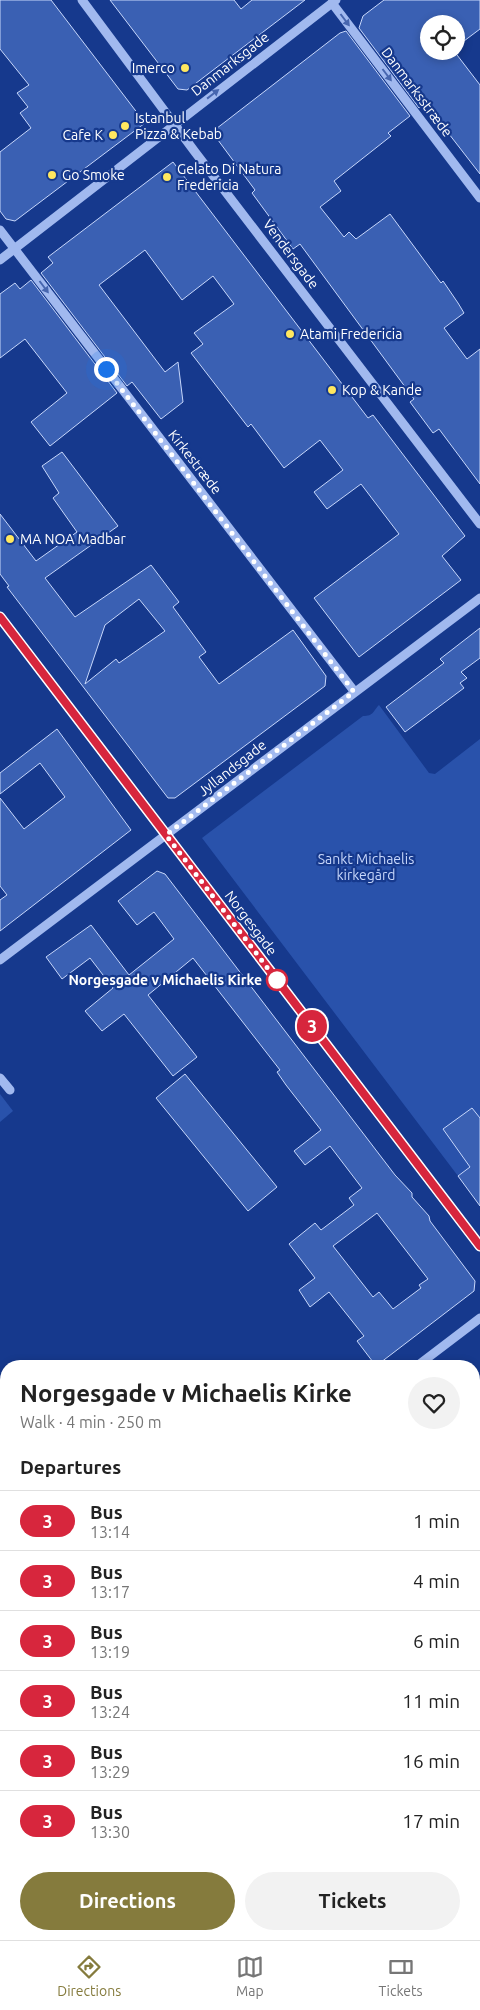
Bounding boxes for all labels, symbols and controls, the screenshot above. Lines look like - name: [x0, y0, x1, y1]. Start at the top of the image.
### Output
- one-way arrow: [339, 13, 350, 26]
- map controls: [420, 15, 465, 60]
- button: locate: [420, 15, 465, 60]
- street label: Danmarksgade: [188, 29, 272, 99]
- street label: Danmarksstræde: [378, 44, 456, 140]
- place label: Imerco: [132, 60, 175, 76]
- marker: Imerco: [179, 62, 191, 74]
- one-way arrow: [382, 69, 392, 82]
- one-way arrow: [206, 89, 219, 100]
- place label: Istanbul Pizza & Kebab: [135, 110, 222, 142]
- marker: Istanbul Pizza & Kebab: [119, 120, 131, 132]
- place label: Cafe K: [62, 127, 103, 143]
- marker: Cafe K: [107, 129, 119, 141]
- place label: Gelato Di Natura Fredericia: [177, 161, 281, 193]
- place label: Go Smoke: [62, 167, 125, 183]
- marker: Go Smoke: [46, 169, 58, 181]
- marker: Gelato Di Natura Fredericia: [161, 171, 173, 183]
- street label: Vendersgade: [260, 216, 322, 292]
- one-way arrow: [38, 281, 49, 294]
- place label: Atami Fredericia: [300, 326, 402, 342]
- marker: Atami Fredericia: [284, 328, 296, 340]
- your location: [94, 357, 119, 382]
- place label: Kop & Kande: [342, 382, 422, 398]
- marker: Kop & Kande: [326, 384, 338, 396]
- street label: Kirkestræde: [165, 427, 225, 497]
- place label: MA NOA Madbar: [20, 531, 126, 547]
- marker: MA NOA Madbar: [4, 533, 16, 545]
- street label: Jyllandsgade: [195, 737, 269, 799]
- park label: Sankt Michaelis kirkegård: [318, 851, 414, 883]
- street label: Norgesgade: [222, 888, 280, 958]
- marker: Norgesgade v Michaelis Kirke: [266, 969, 288, 991]
- place label: Norgesgade v Michaelis Kirke: [68, 972, 262, 988]
- line badge: 3: [296, 1010, 328, 1042]
- text: 3: [307, 1016, 317, 1036]
- button: heart: [408, 1377, 460, 1429]
- text: Norgesgade v Michaelis Kirke: [20, 1380, 352, 1407]
- text: Walk · 4 min · 250 m: [20, 1413, 162, 1431]
- text: Departures: [20, 1456, 121, 1478]
- text: Bus: [90, 1501, 123, 1523]
- text: 1 min: [413, 1510, 460, 1532]
- text: 3: [42, 1511, 53, 1531]
- text: 13:14: [90, 1523, 130, 1541]
- text: Bus: [90, 1561, 123, 1583]
- text: 4 min: [413, 1570, 460, 1592]
- text: 3: [42, 1571, 53, 1591]
- text: 13:17: [90, 1583, 130, 1601]
- text: Bus: [90, 1621, 123, 1643]
- text: 6 min: [413, 1630, 460, 1652]
- text: 3: [42, 1631, 53, 1651]
- text: 13:19: [90, 1643, 130, 1661]
- text: Bus: [90, 1681, 123, 1703]
- text: 11 min: [402, 1690, 460, 1712]
- text: 3: [42, 1691, 53, 1711]
- text: 13:24: [90, 1703, 130, 1721]
- text: Bus: [90, 1741, 123, 1763]
- text: 16 min: [402, 1750, 460, 1772]
- text: 3: [42, 1751, 53, 1771]
- text: 13:29: [90, 1763, 130, 1781]
- text: Bus: [90, 1801, 123, 1823]
- text: 17 min: [402, 1810, 460, 1832]
- text: 3: [42, 1811, 53, 1831]
- text: 13:30: [90, 1823, 130, 1841]
- button: Directions: [20, 1872, 235, 1930]
- button: Tickets: [245, 1872, 460, 1930]
- tab: Directions: [57, 1953, 121, 1999]
- tab: Map: [236, 1953, 264, 1999]
- tab: Tickets: [379, 1953, 423, 1999]

